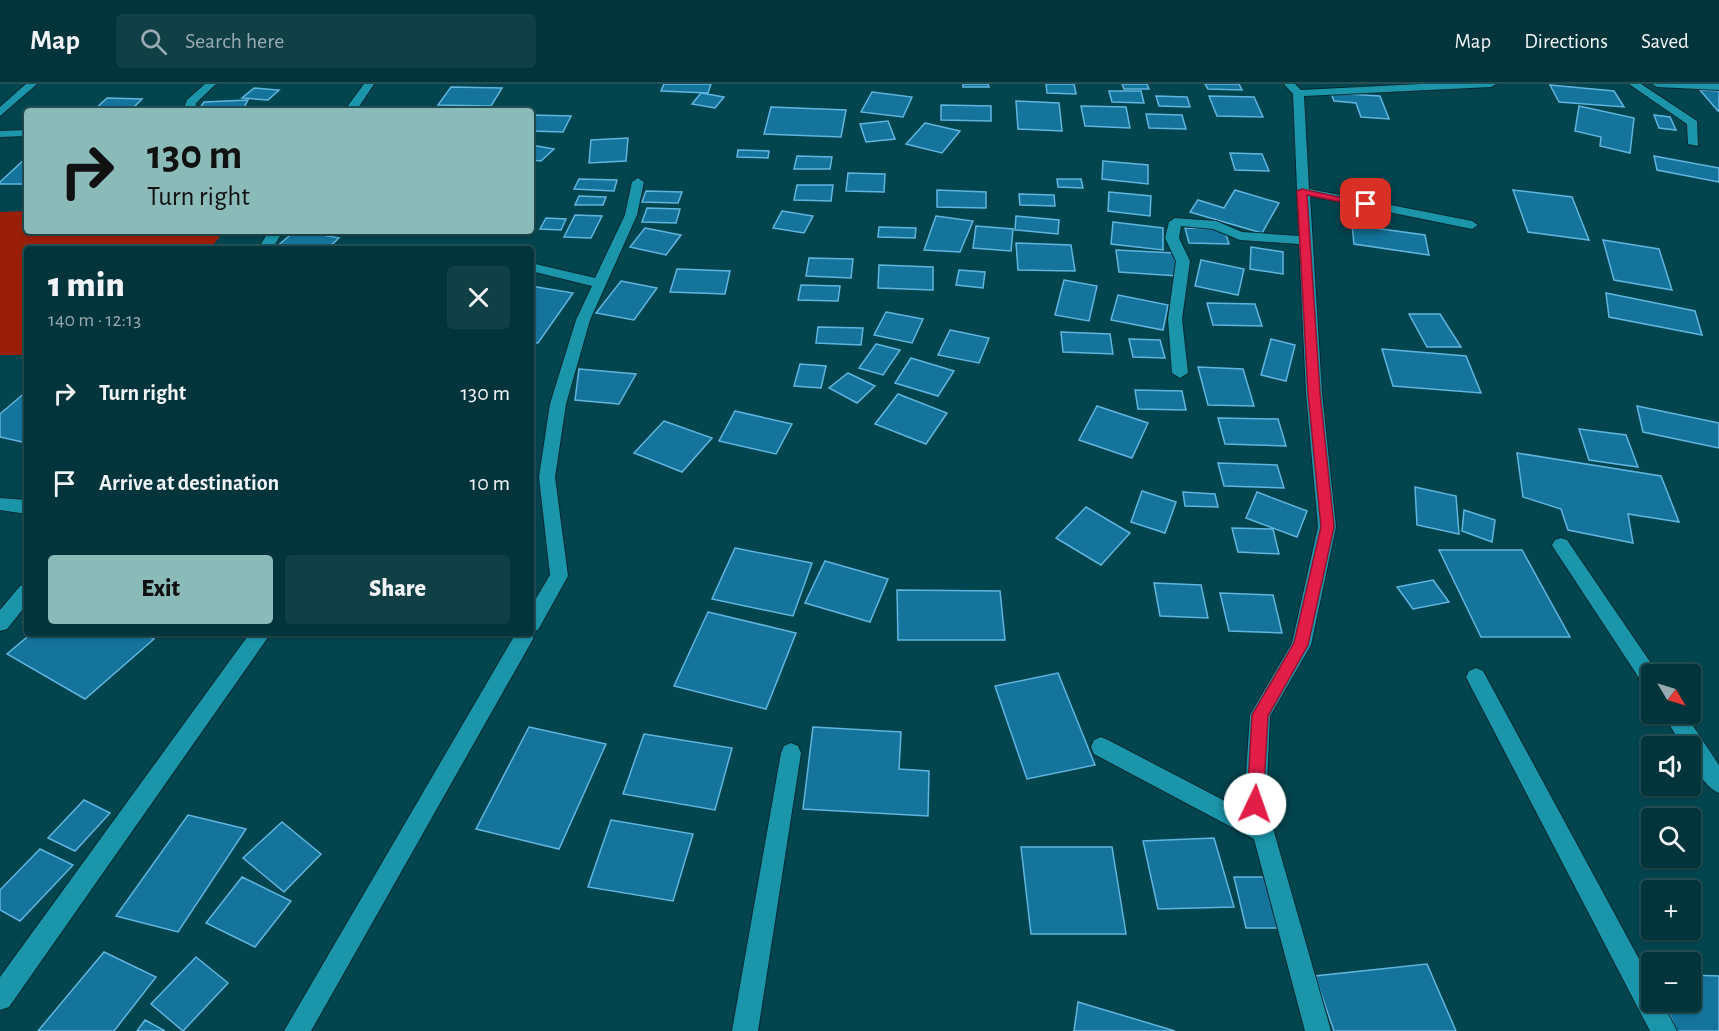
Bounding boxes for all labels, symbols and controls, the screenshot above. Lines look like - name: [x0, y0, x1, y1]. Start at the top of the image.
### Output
- search box: [116, 14, 536, 68]
- icon: search: [137, 25, 170, 58]
- text: Map: [30, 27, 80, 55]
- text: Search here: [185, 30, 284, 52]
- text: Map: [1455, 31, 1491, 52]
- text: Directions: [1524, 31, 1608, 52]
- text: Saved: [1641, 31, 1689, 52]
- icon: right: [48, 132, 126, 210]
- text: 130 m: [147, 134, 242, 176]
- pin: [1340, 178, 1391, 229]
- text: Turn right: [147, 183, 250, 210]
- icon: arrive: [1349, 187, 1382, 220]
- button: close: [447, 266, 510, 329]
- text: 1 min: [48, 267, 125, 303]
- text: 140 m · 12:13: [48, 310, 141, 330]
- icon: right: [48, 377, 81, 410]
- text: Turn right: [99, 382, 186, 404]
- text: 130 m: [461, 382, 510, 404]
- icon: arrive: [48, 467, 81, 500]
- text: Arrive at destination: [99, 472, 279, 494]
- text: 10 m: [470, 472, 510, 494]
- button: Exit: [48, 555, 273, 624]
- button: Share: [285, 555, 510, 624]
- north arrow: [1641, 664, 1701, 724]
- map controls: [1641, 664, 1701, 1012]
- button: sound: [1641, 736, 1701, 796]
- position arrow: [1223, 772, 1287, 836]
- button: search: [1641, 808, 1701, 868]
- button: +: [1641, 880, 1701, 940]
- button: −: [1641, 952, 1701, 1012]

